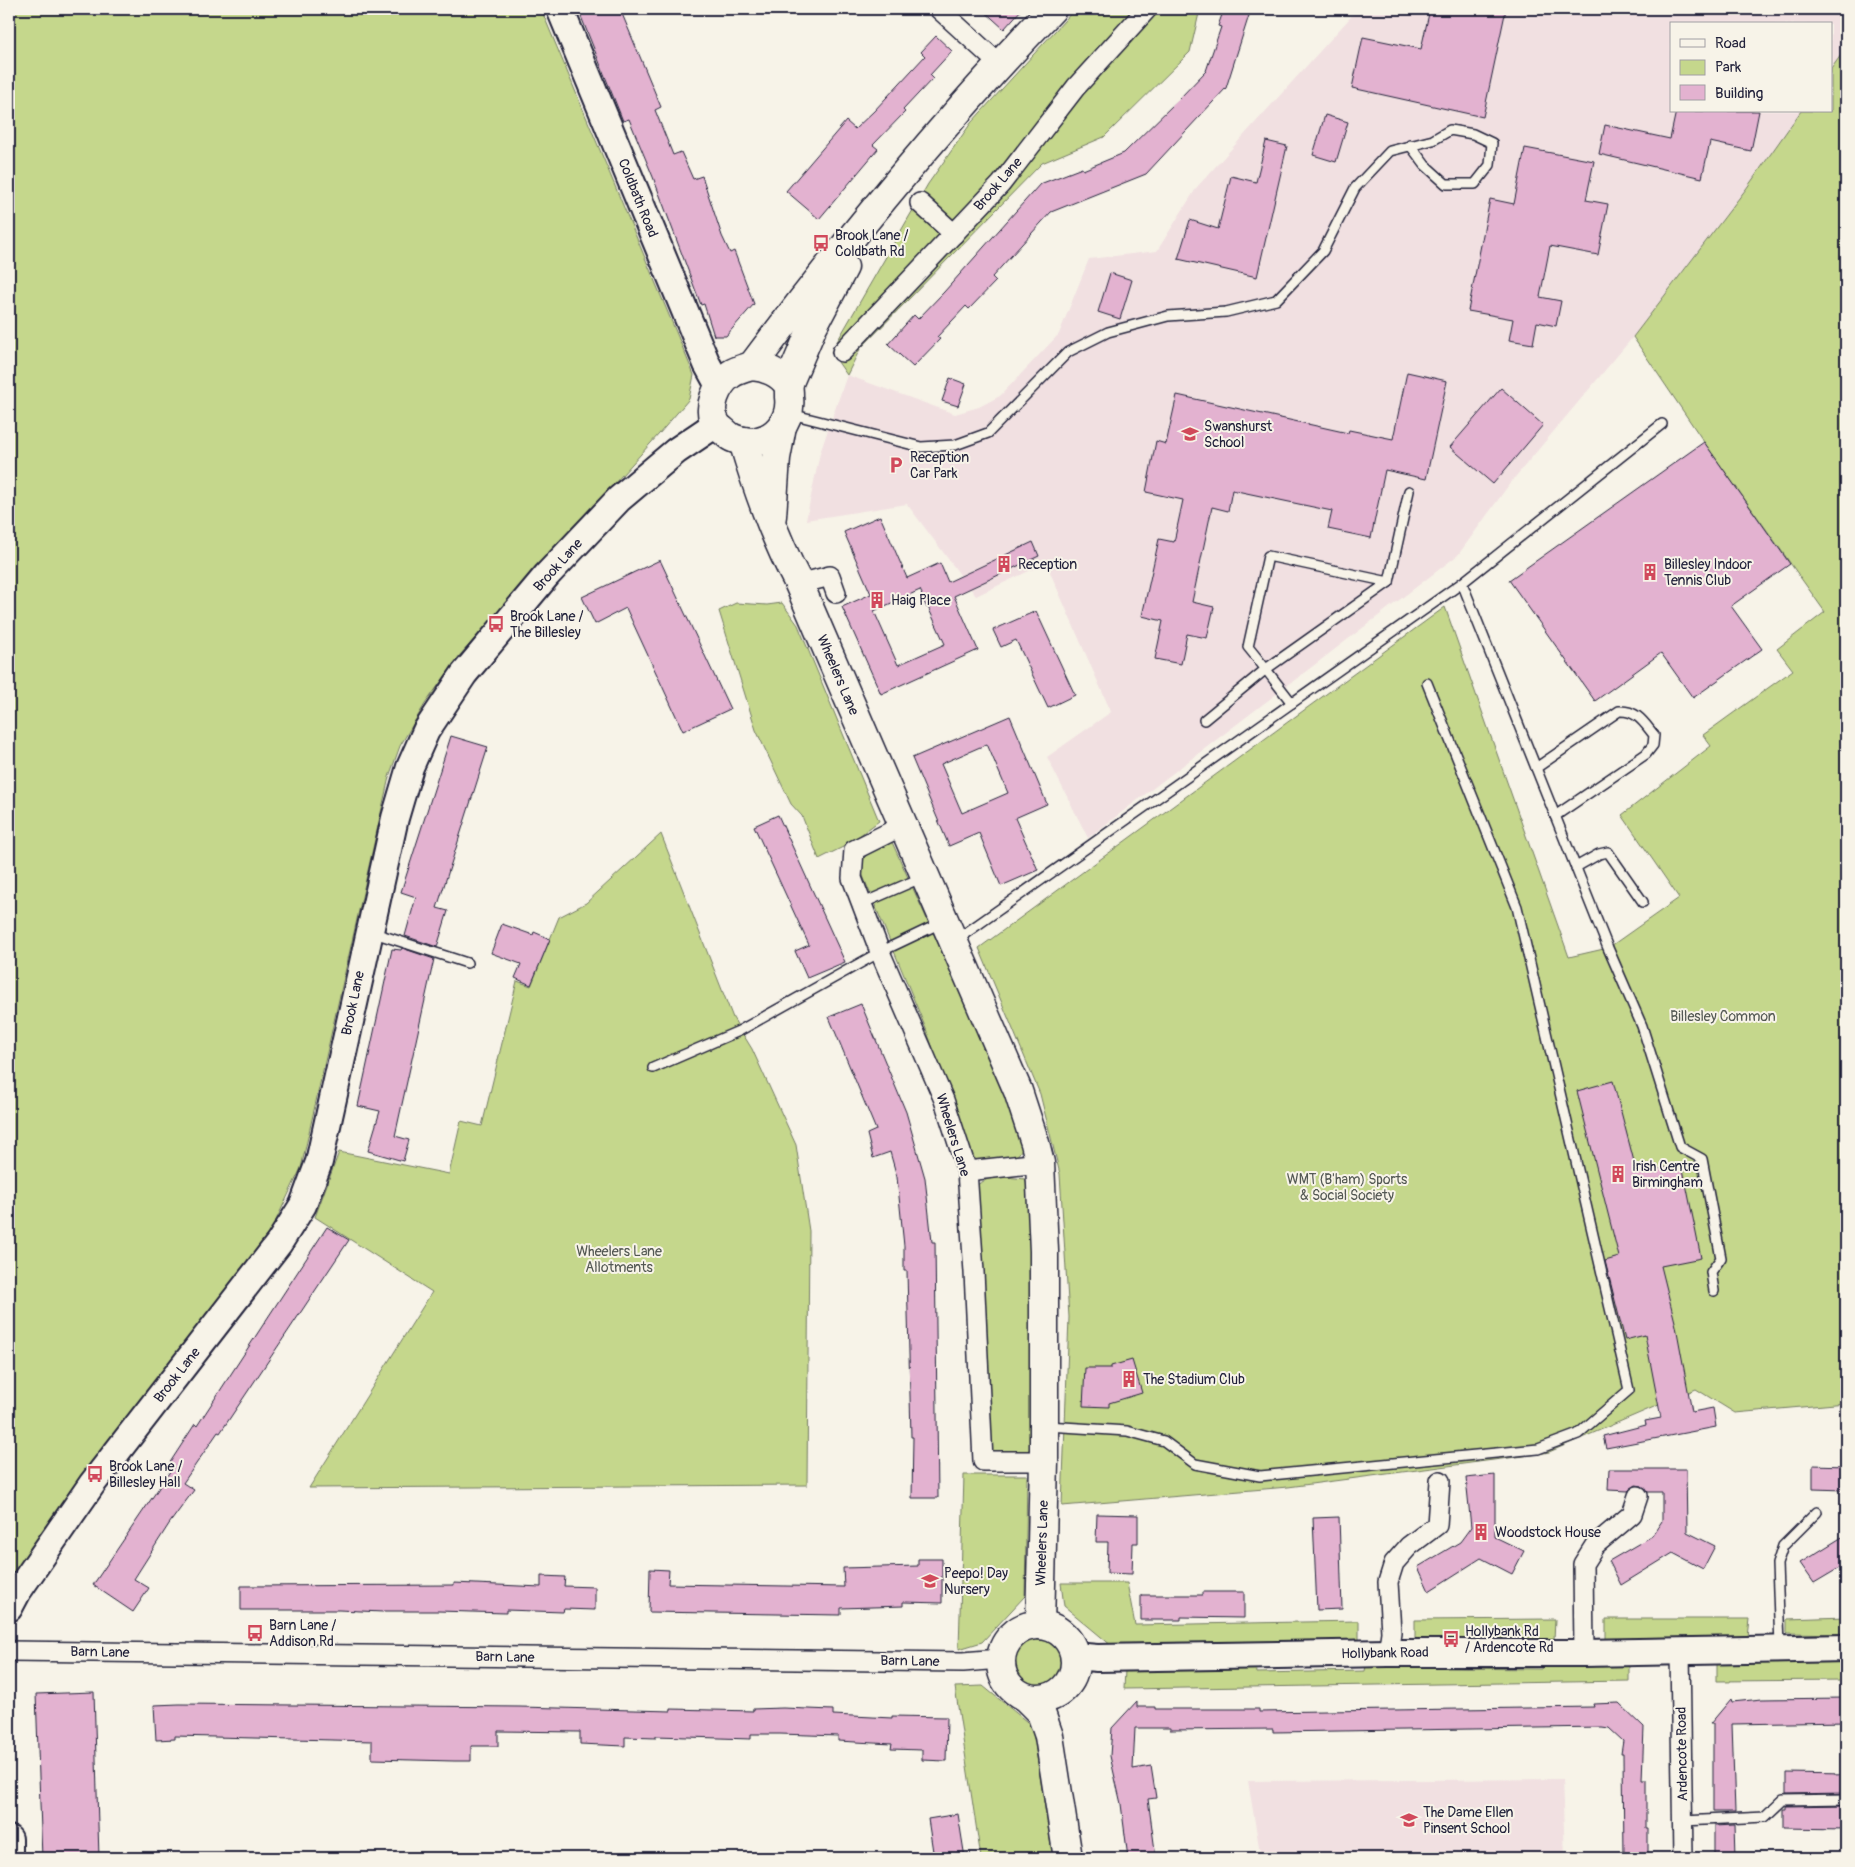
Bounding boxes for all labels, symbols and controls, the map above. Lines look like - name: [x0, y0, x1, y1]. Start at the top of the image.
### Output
- legend: [1670, 22, 1832, 112]
- text: Road: [1715, 34, 1746, 53]
- text: Park: [1715, 58, 1742, 77]
- text: Building: [1715, 84, 1763, 103]
- street label: Brook Lane: [970, 154, 1026, 214]
- street label: Coldbath Road: [614, 156, 662, 240]
- place label: Brook Lane / Coldbath Rd: [835, 227, 908, 260]
- bus stop icon: Brook Lane / Coldbath Rd: [811, 233, 831, 253]
- place label: Swanshurst School: [1204, 418, 1272, 451]
- school or university icon: Swanshurst School: [1180, 424, 1200, 444]
- place label: Reception Car Park: [910, 449, 969, 482]
- parking icon: Reception Car Park: [886, 455, 906, 475]
- street label: Brook Lane: [530, 535, 586, 595]
- building icon: Reception: [994, 554, 1014, 574]
- place label: Reception: [1018, 556, 1077, 573]
- place label: Billesley Indoor Tennis Club: [1664, 556, 1752, 589]
- building icon: Billesley Indoor Tennis Club: [1640, 562, 1660, 582]
- building icon: Haig Place: [867, 590, 887, 610]
- place label: Haig Place: [891, 592, 951, 609]
- place label: Brook Lane / The Billesley: [510, 608, 583, 641]
- bus stop icon: Brook Lane / The Billesley: [486, 614, 506, 634]
- street label: Wheelers Lane: [813, 632, 863, 718]
- street label: Brook Lane: [338, 969, 368, 1037]
- park label: Billesley Common: [1670, 1008, 1776, 1025]
- street label: Wheelers Lane: [932, 1092, 974, 1179]
- place label: Irish Centre Birmingham: [1632, 1158, 1703, 1191]
- building icon: Irish Centre Birmingham: [1608, 1164, 1628, 1184]
- park label: WMT (B'ham) Sports & Social Society: [1287, 1171, 1408, 1204]
- park label: Wheelers Lane Allotments: [576, 1243, 662, 1276]
- street label: Brook Lane: [150, 1344, 204, 1406]
- building icon: The Stadium Club: [1119, 1369, 1139, 1389]
- place label: The Stadium Club: [1143, 1371, 1245, 1388]
- place label: Brook Lane / Billesley Hall: [109, 1458, 182, 1491]
- bus stop icon: Brook Lane / Billesley Hall: [85, 1464, 105, 1484]
- street label: Wheelers Lane: [1032, 1500, 1052, 1586]
- building icon: Woodstock House: [1471, 1522, 1491, 1542]
- place label: Woodstock House: [1495, 1524, 1601, 1541]
- place label: Peepo! Day Nursery: [944, 1565, 1008, 1598]
- school or university icon: Peepo! Day Nursery: [920, 1571, 940, 1591]
- place label: Barn Lane / Addison Rd: [269, 1617, 336, 1650]
- bus stop icon: Barn Lane / Addison Rd: [245, 1623, 265, 1643]
- place label: Hollybank Rd / Ardencote Rd: [1465, 1623, 1554, 1656]
- bus stop icon: Hollybank Rd / Ardencote Rd: [1441, 1629, 1461, 1649]
- street label: Barn Lane: [70, 1643, 130, 1661]
- street label: Hollybank Road: [1341, 1644, 1429, 1662]
- street label: Barn Lane: [475, 1648, 535, 1666]
- street label: Barn Lane: [880, 1652, 940, 1670]
- street label: Ardencote Road: [1673, 1706, 1691, 1801]
- place label: The Dame Ellen Pinsent School: [1423, 1804, 1514, 1837]
- school or university icon: The Dame Ellen Pinsent School: [1399, 1810, 1419, 1830]

